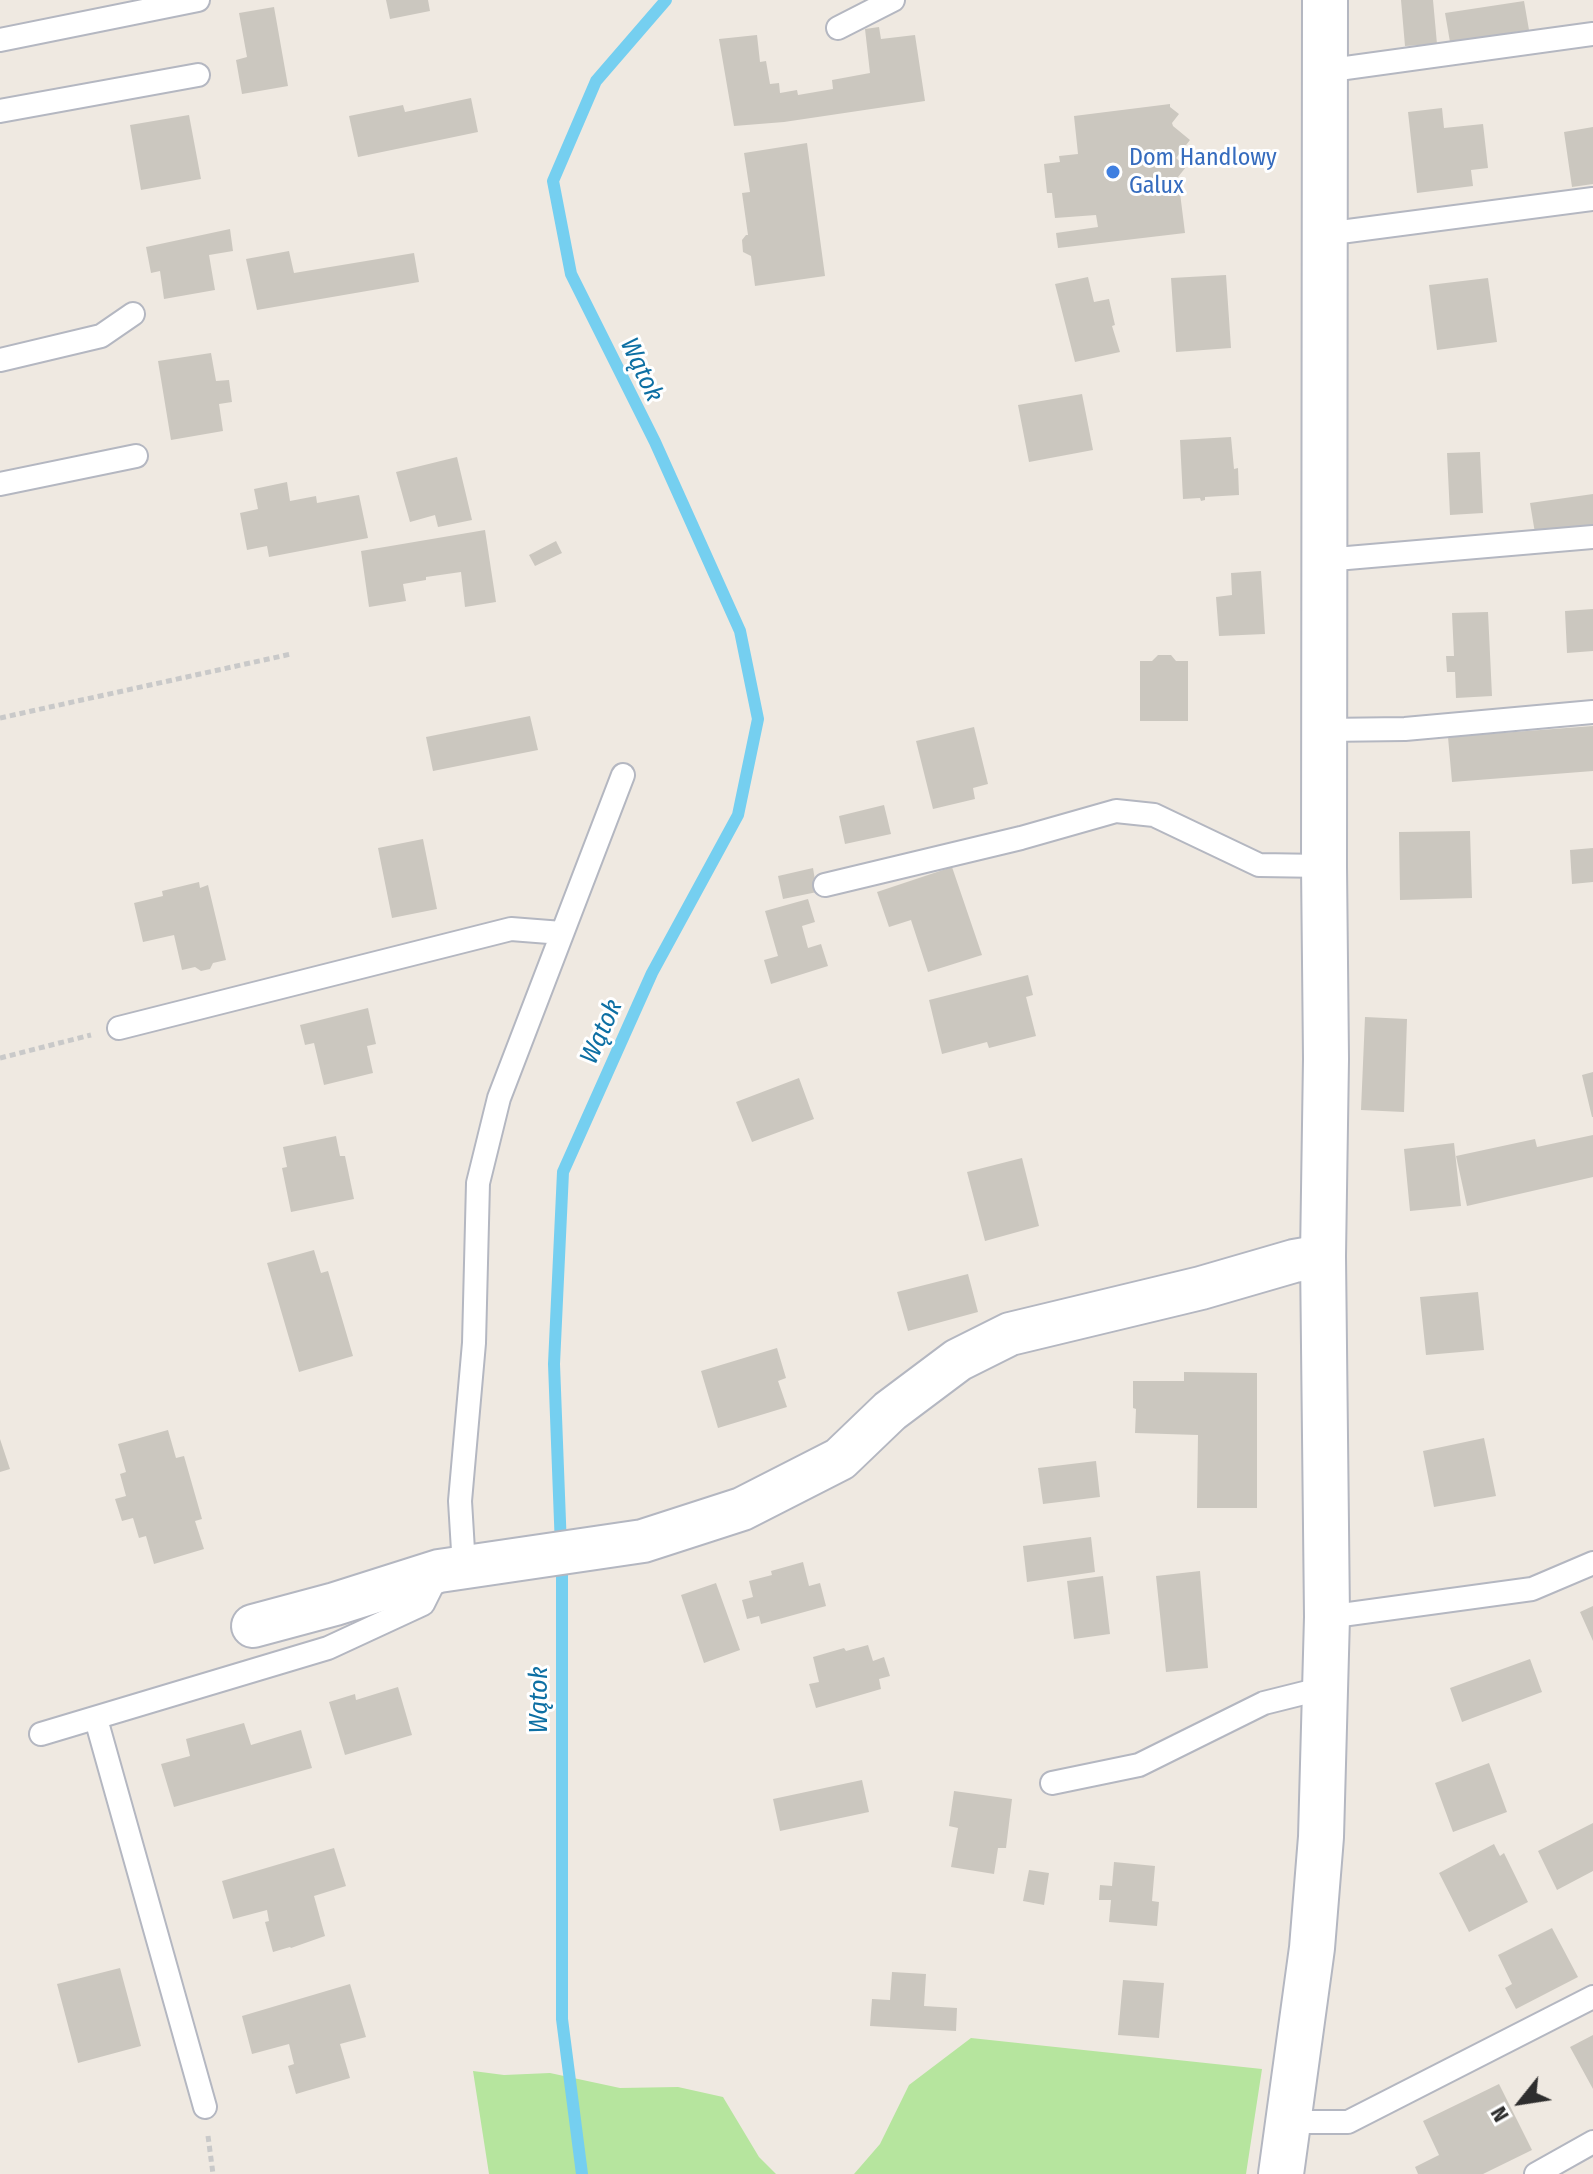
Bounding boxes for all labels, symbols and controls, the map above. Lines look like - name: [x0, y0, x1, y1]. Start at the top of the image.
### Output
- place label: Dom Handlowy Galux: [1129, 144, 1277, 200]
- marker: Dom Handlowy Galux: [1104, 163, 1122, 181]
- water label: Wątok: [613, 333, 669, 407]
- water label: Wątok: [574, 995, 630, 1069]
- water label: Wątok: [524, 1666, 556, 1734]
- north arrow: [1481, 2062, 1561, 2142]
- text: N: [1485, 2102, 1515, 2127]

